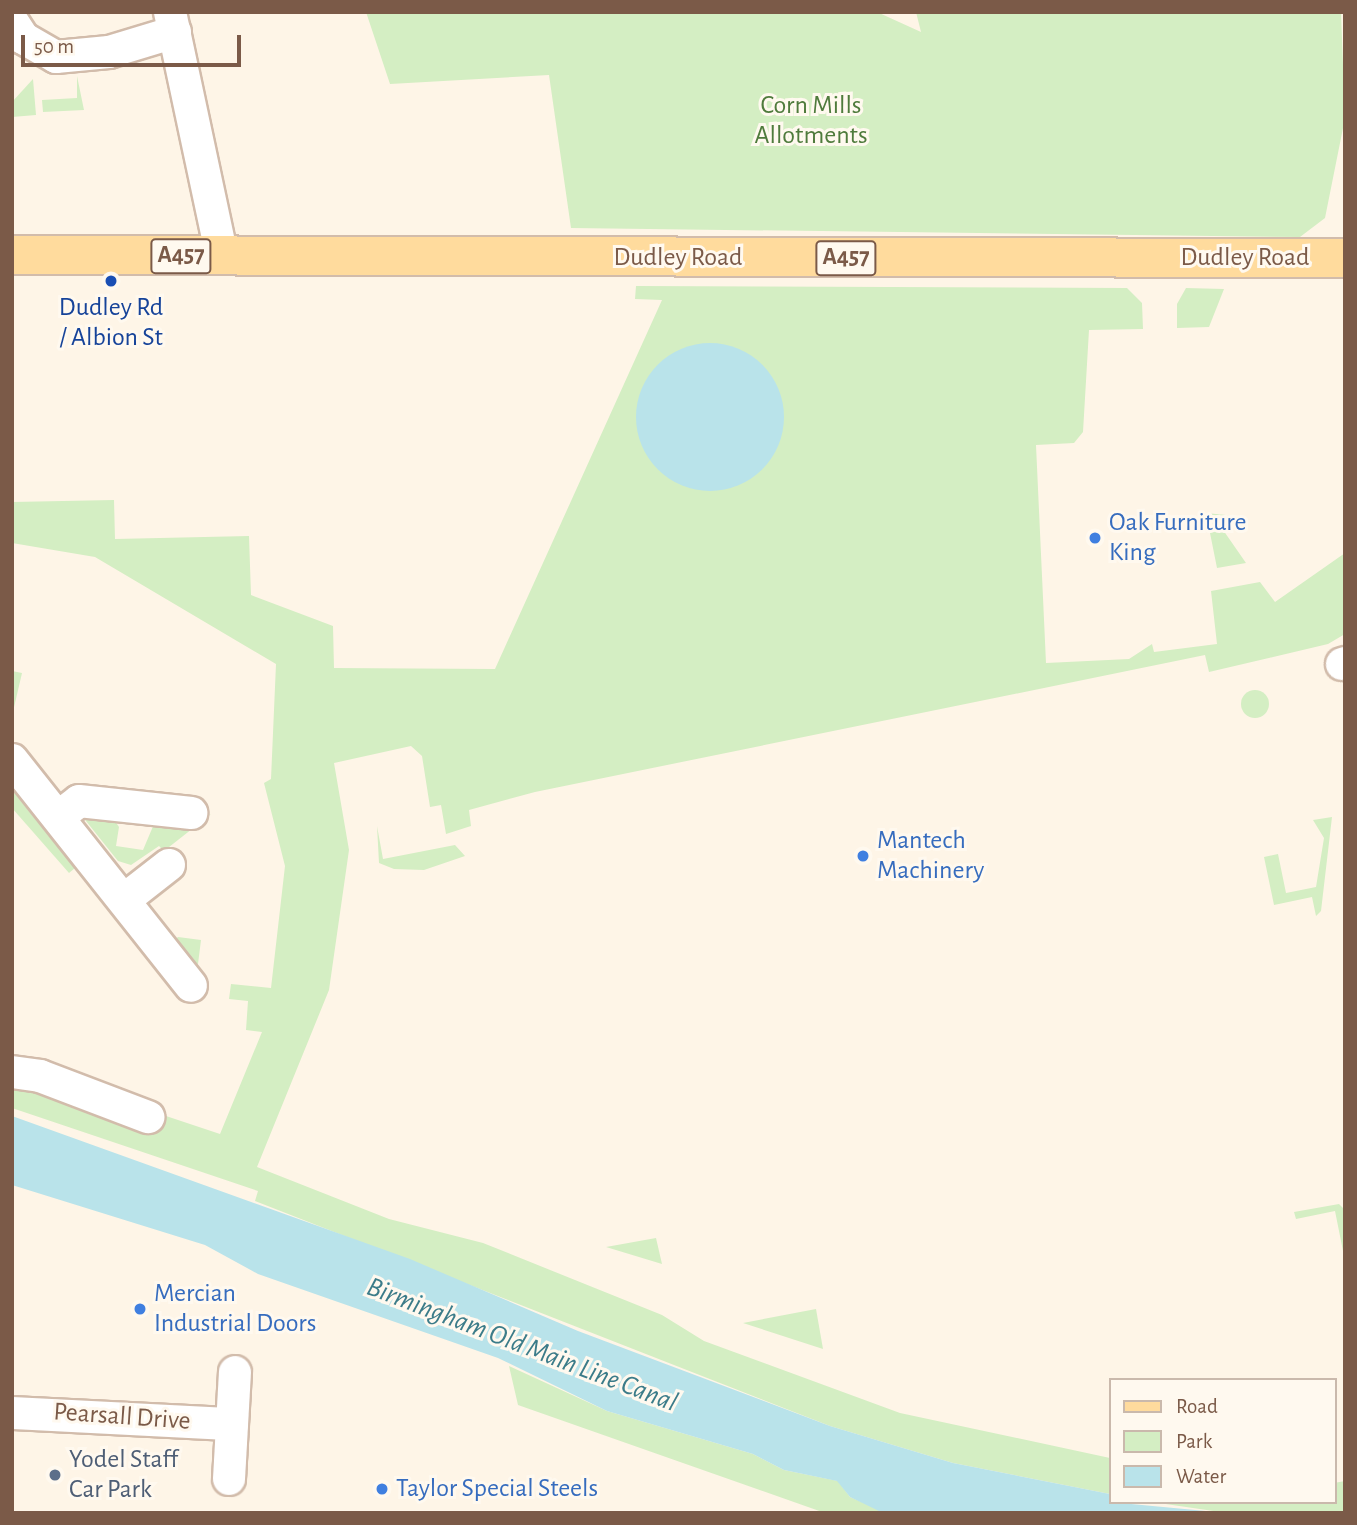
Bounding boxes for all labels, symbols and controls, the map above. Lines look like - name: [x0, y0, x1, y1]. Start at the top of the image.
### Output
- scale bar: [24, 21, 245, 65]
- text: 50 m: [34, 36, 74, 57]
- park label: Corn Mills Allotments: [754, 90, 868, 152]
- road number: A457: [150, 235, 212, 276]
- road number: A457: [814, 237, 878, 278]
- street label: Dudley Road: [613, 242, 743, 274]
- street label: Dudley Road: [1180, 242, 1310, 274]
- marker: Dudley Rd / Albion St: [103, 273, 119, 289]
- place label: Dudley Rd / Albion St: [59, 292, 163, 354]
- place label: Oak Furniture King: [1109, 507, 1246, 568]
- marker: Oak Furniture King: [1087, 530, 1103, 546]
- place label: Mantech Machinery: [877, 825, 984, 886]
- marker: Mantech Machinery: [855, 848, 871, 864]
- water label: Birmingham Old Main Line Canal: [362, 1270, 682, 1420]
- place label: Mercian Industrial Doors: [154, 1278, 316, 1340]
- marker: Mercian Industrial Doors: [132, 1301, 148, 1317]
- legend: [1108, 1378, 1336, 1504]
- text: Road: [1176, 1396, 1218, 1417]
- street label: Pearsall Drive: [52, 1397, 192, 1437]
- text: Park: [1176, 1431, 1212, 1452]
- place label: Yodel Staff Car Park: [69, 1444, 178, 1506]
- text: Water: [1176, 1466, 1226, 1487]
- marker: Yodel Staff Car Park: [47, 1467, 63, 1483]
- place label: Taylor Special Steels: [396, 1473, 598, 1505]
- marker: Taylor Special Steels: [374, 1481, 390, 1497]

